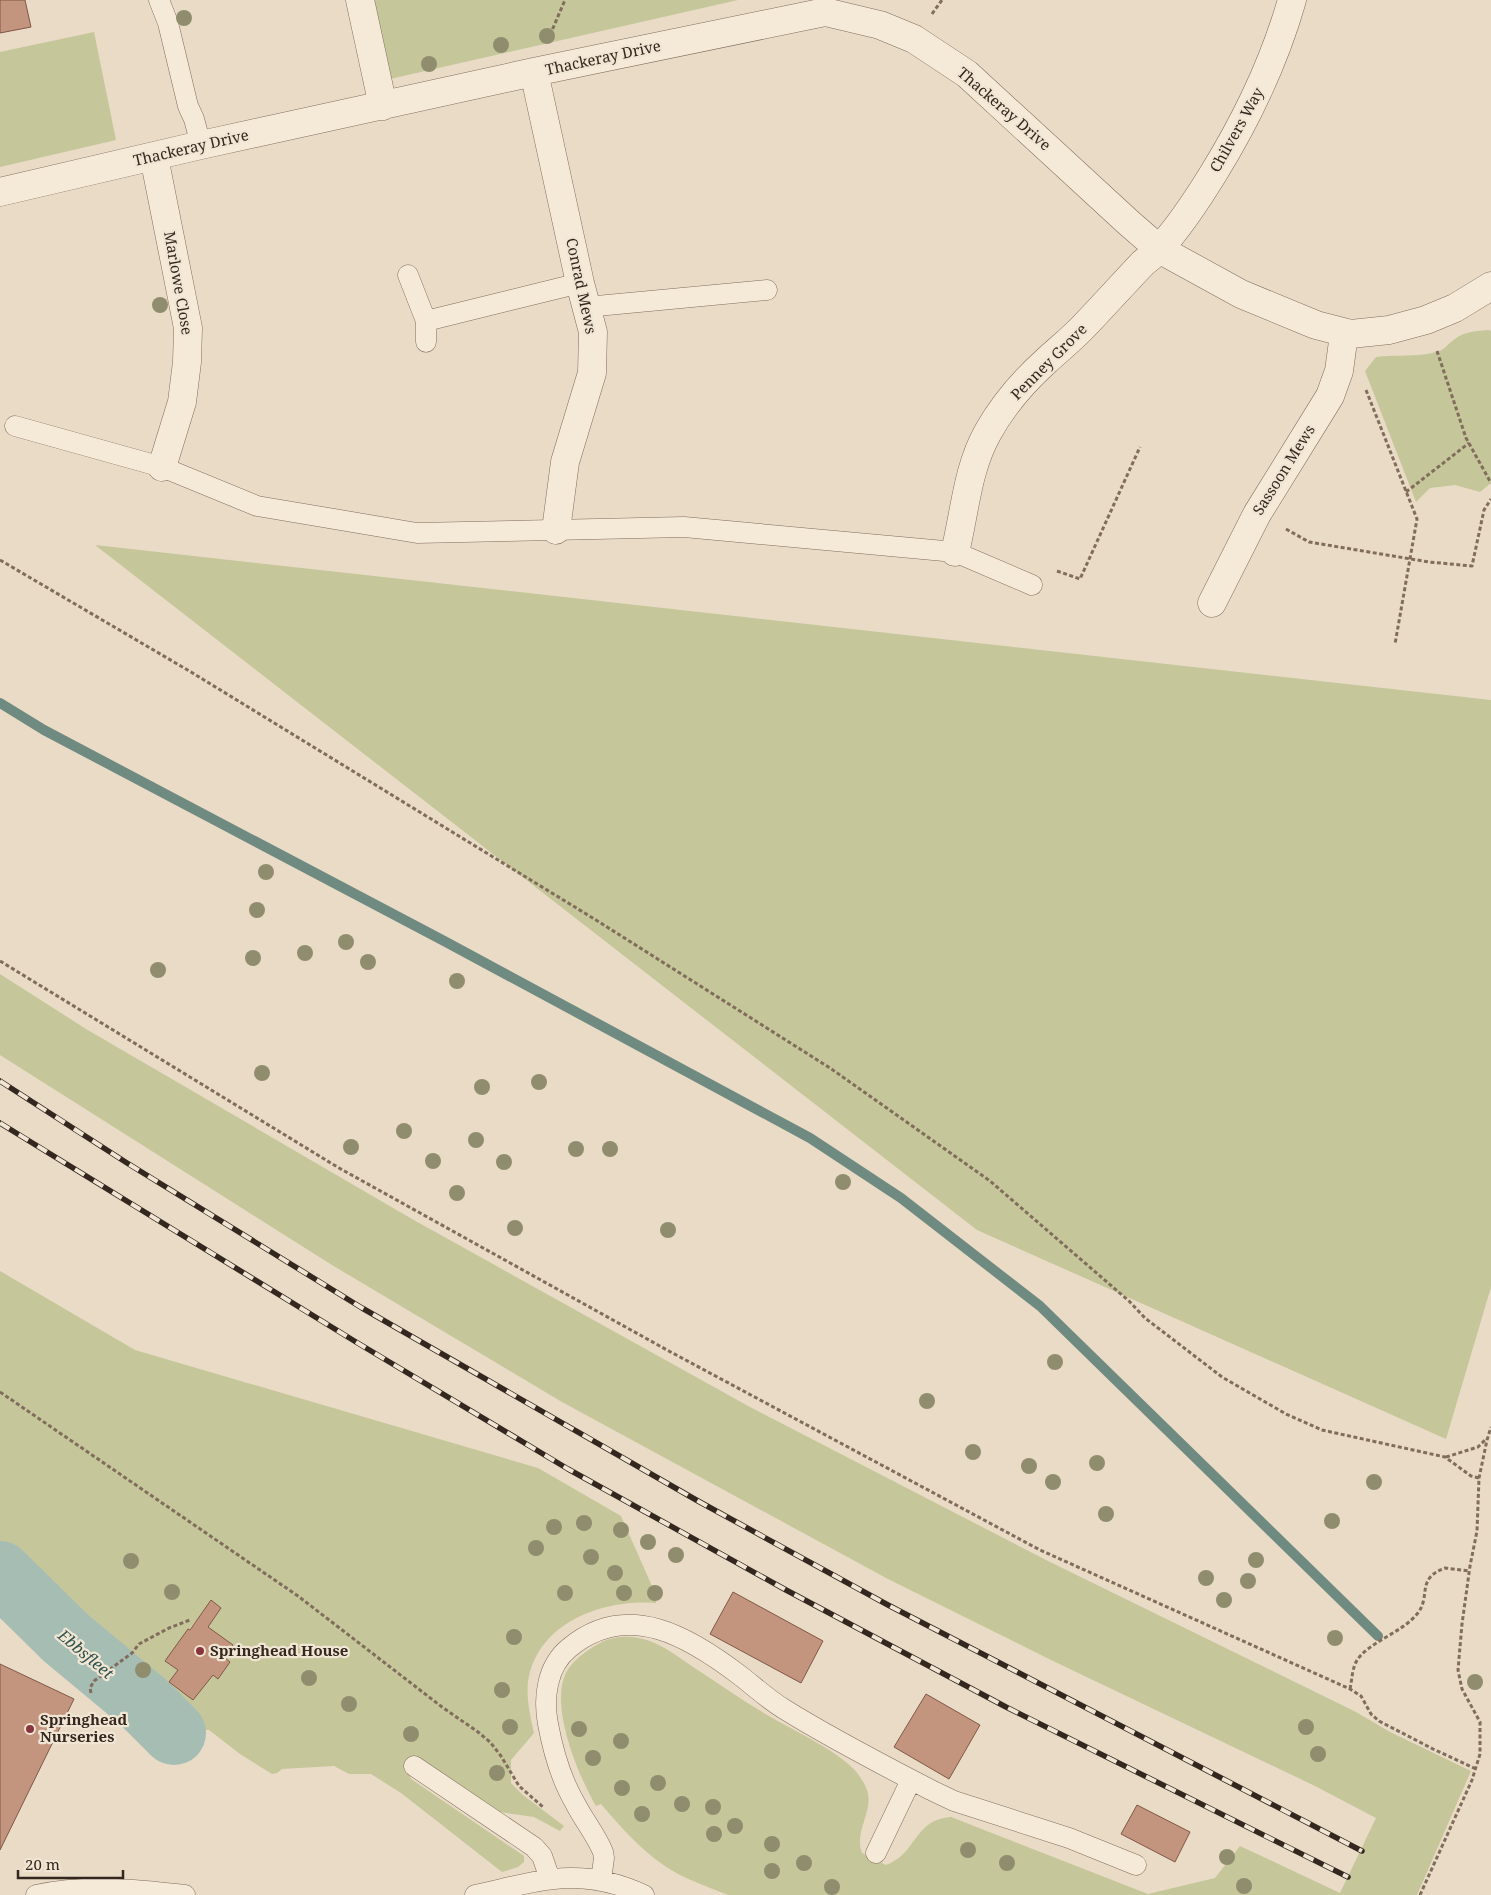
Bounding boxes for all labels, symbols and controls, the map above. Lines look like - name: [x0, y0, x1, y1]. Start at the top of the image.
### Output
- street label: Thackeray Drive: [543, 35, 662, 79]
- street label: Thackeray Drive: [954, 62, 1056, 154]
- street label: Chilvers Way: [1205, 83, 1268, 175]
- street label: Thackeray Drive: [131, 124, 250, 170]
- street label: Marlowe Close: [160, 229, 198, 336]
- street label: Conrad Mews: [562, 236, 602, 336]
- street label: Penney Grove: [1006, 319, 1091, 404]
- street label: Sassoon Mews: [1247, 420, 1319, 518]
- water label: Ebbsfleet: [53, 1624, 119, 1684]
- place label: Springhead House: [210, 1640, 348, 1660]
- marker: Springhead House: [194, 1645, 206, 1657]
- place label: Springhead Nurseries: [40, 1709, 127, 1746]
- marker: Springhead Nurseries: [24, 1723, 36, 1735]
- scale bar: [18, 1848, 122, 1880]
- text: 20 m: [25, 1854, 60, 1874]

